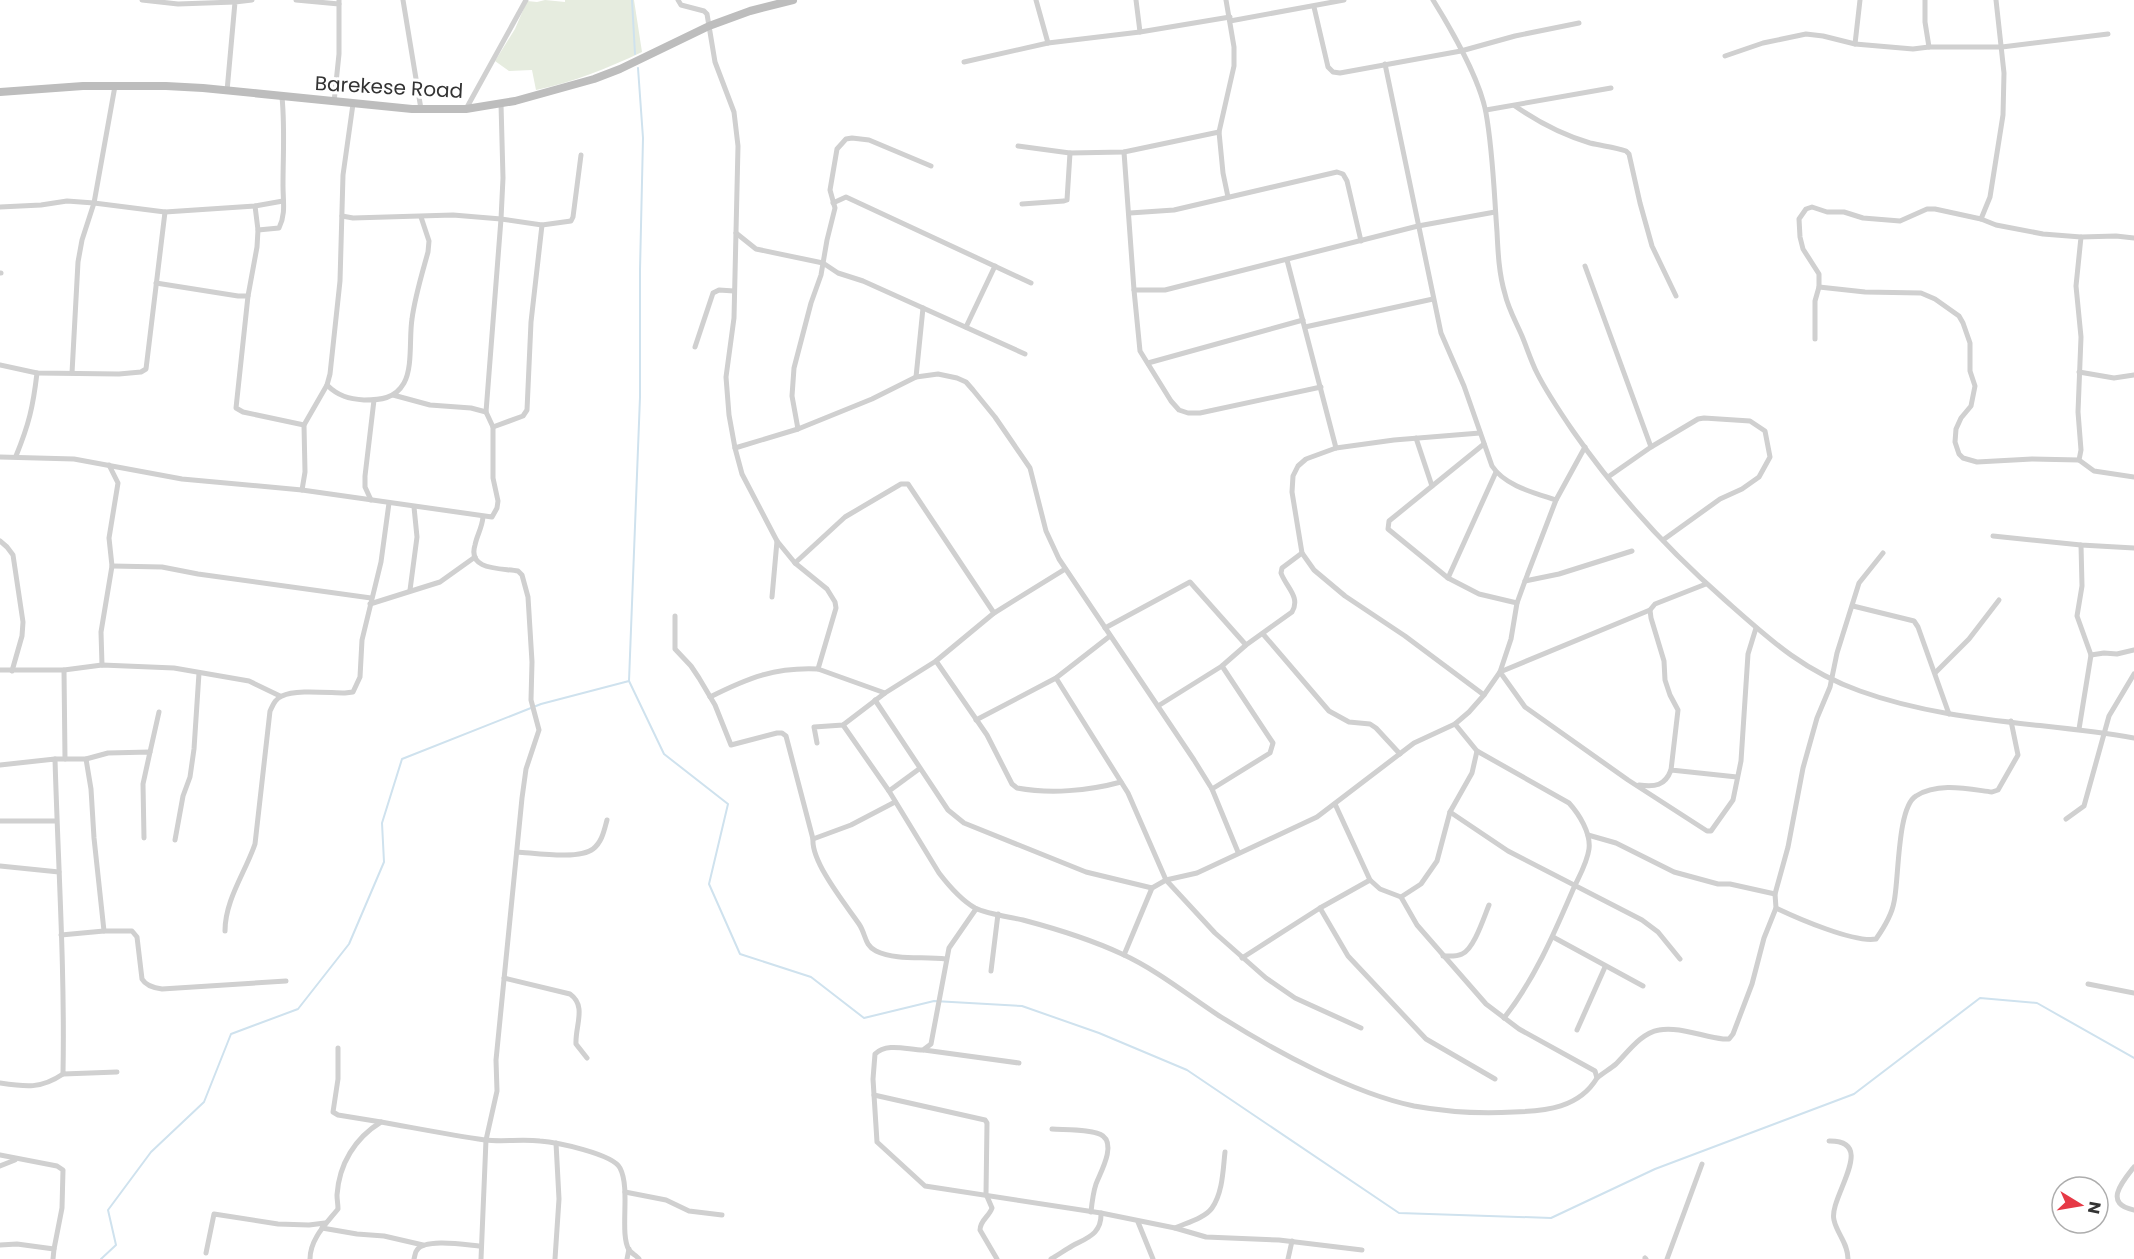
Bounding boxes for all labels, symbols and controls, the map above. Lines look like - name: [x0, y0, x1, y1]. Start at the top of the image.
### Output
- street label: Barekese Road: [314, 69, 464, 105]
- north arrow: [2050, 1175, 2110, 1235]
- text: N: [2082, 1200, 2107, 1216]

